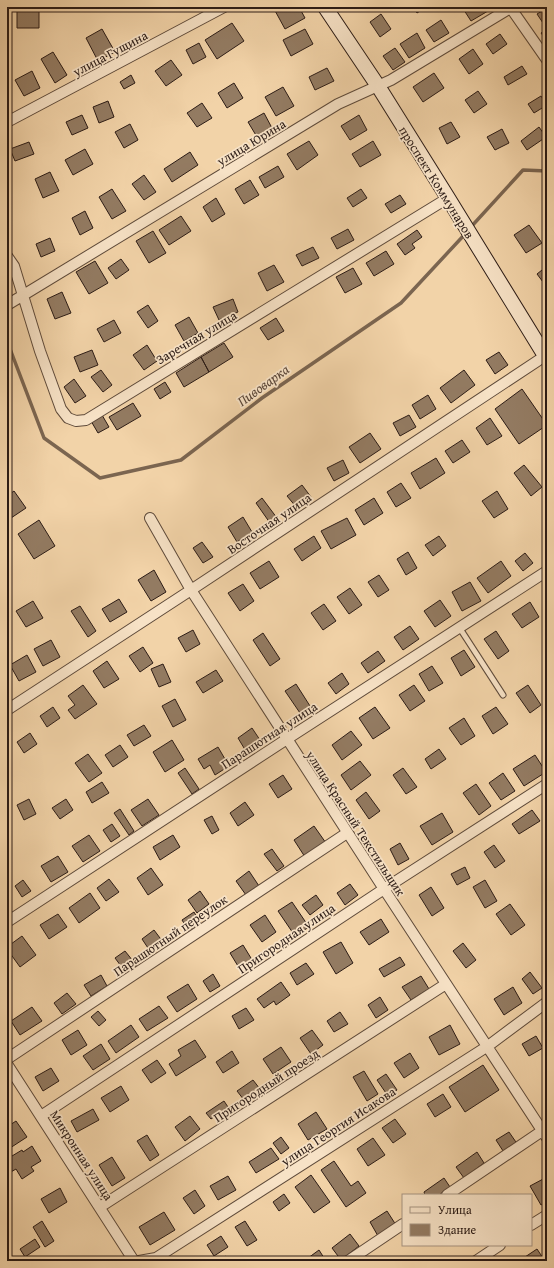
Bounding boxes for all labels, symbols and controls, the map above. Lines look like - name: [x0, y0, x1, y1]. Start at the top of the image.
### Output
- street label: улица Гущина: [69, 25, 152, 82]
- street label: улица Юрина: [212, 114, 290, 171]
- street label: проспект Коммунаров: [394, 122, 479, 242]
- street label: Заречная улица: [152, 305, 241, 369]
- water label: Пивоварка: [233, 359, 294, 411]
- street label: Восточная улица: [223, 488, 316, 559]
- street label: Парашютная улица: [217, 697, 322, 774]
- street label: улица Красный Текстильщик: [301, 746, 410, 900]
- street label: Парашютный переулок: [109, 890, 231, 981]
- street label: Пригородная улица: [234, 898, 340, 978]
- street label: Пригородный проезд: [210, 1044, 323, 1127]
- street label: улица Георгия Исакова: [276, 1082, 400, 1171]
- street label: Микронная улица: [45, 1106, 118, 1205]
- legend: [402, 1194, 532, 1246]
- text: Улица: [438, 1201, 472, 1218]
- text: Здание: [438, 1221, 477, 1238]

